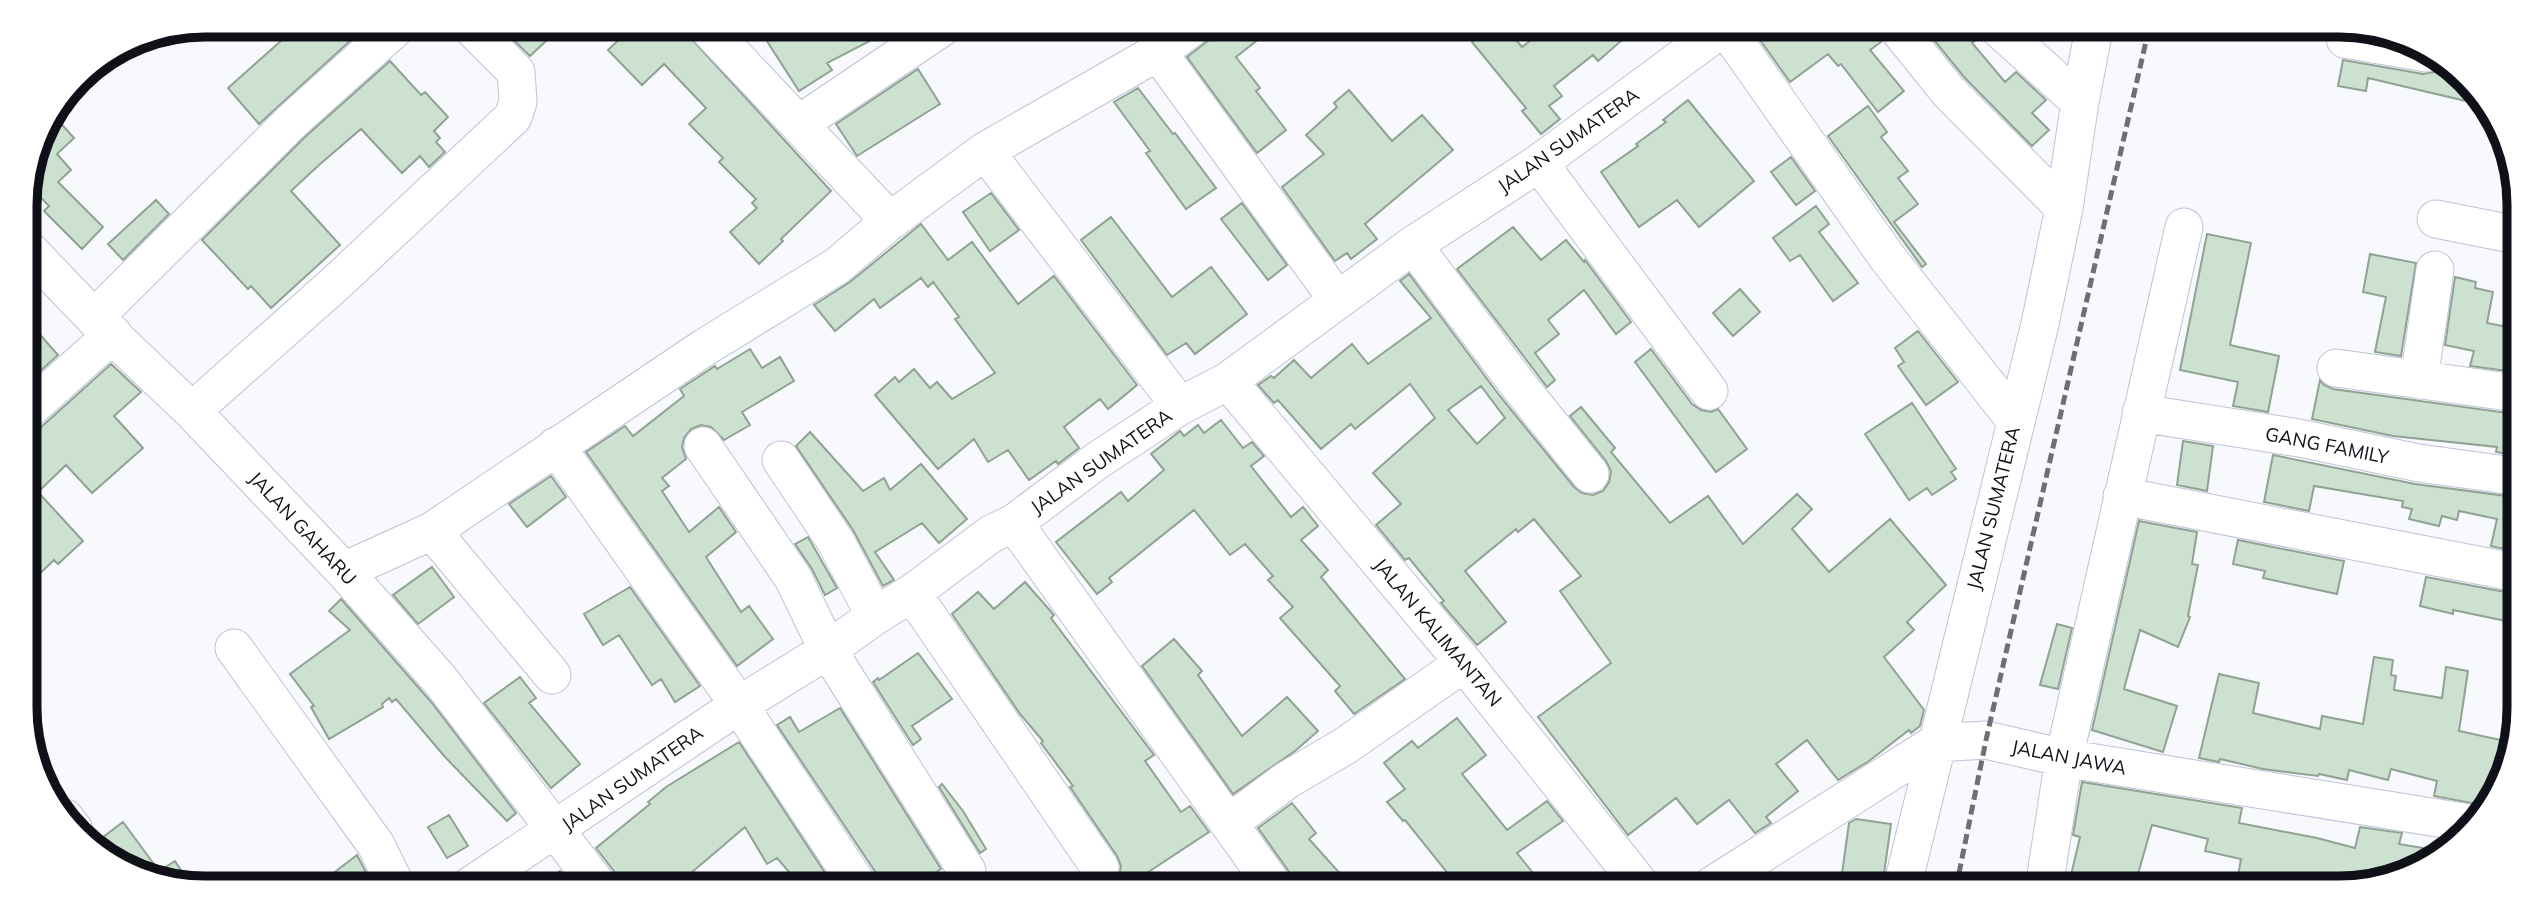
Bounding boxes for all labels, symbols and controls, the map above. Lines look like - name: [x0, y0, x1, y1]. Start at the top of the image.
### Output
- street label: JALAN SUMATERA: [1493, 82, 1643, 198]
- street label: JALAN SUMATERA: [1026, 403, 1176, 519]
- street label: GANG FAMILY: [2263, 421, 2391, 469]
- street label: JALAN SUMATERA: [1961, 424, 2025, 592]
- street label: JALAN GAHARU: [244, 466, 362, 590]
- street label: JALAN KALIMANTAN: [1369, 553, 1507, 711]
- street label: JALAN SUMATERA: [557, 720, 707, 836]
- street label: JALAN JAWA: [2010, 734, 2129, 780]

